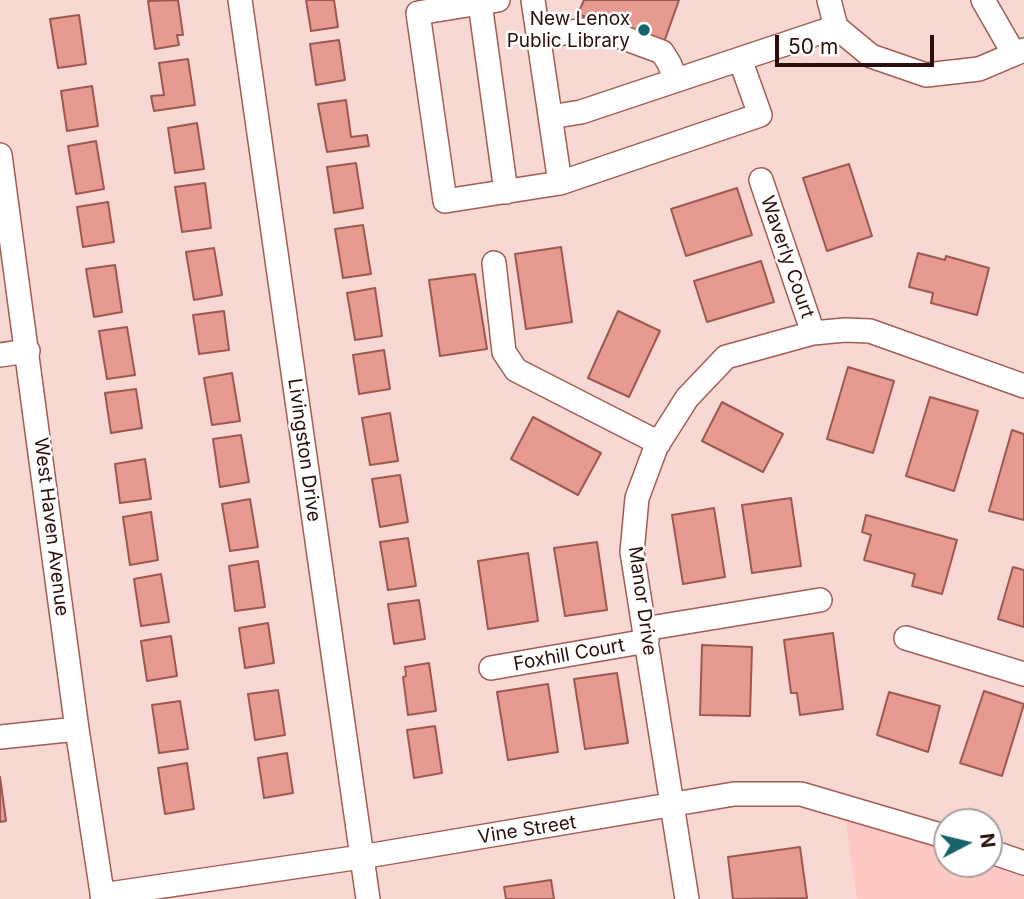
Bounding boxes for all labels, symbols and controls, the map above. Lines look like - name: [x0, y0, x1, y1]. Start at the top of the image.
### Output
- place label: New Lenox Public Library: [507, 8, 630, 52]
- scale bar: [779, 21, 938, 65]
- marker: New Lenox Public Library: [636, 22, 652, 38]
- text: 50 m: [788, 34, 838, 59]
- street label: Waverly Court: [755, 193, 819, 321]
- street label: Livingston Drive: [283, 377, 325, 523]
- street label: West Haven Avenue: [29, 436, 73, 618]
- street label: Manor Drive: [623, 545, 661, 657]
- street label: Foxhill Court: [512, 634, 626, 676]
- north arrow: [933, 808, 1003, 878]
- street label: Vine Street: [476, 811, 578, 849]
- text: N: [975, 832, 1000, 849]

